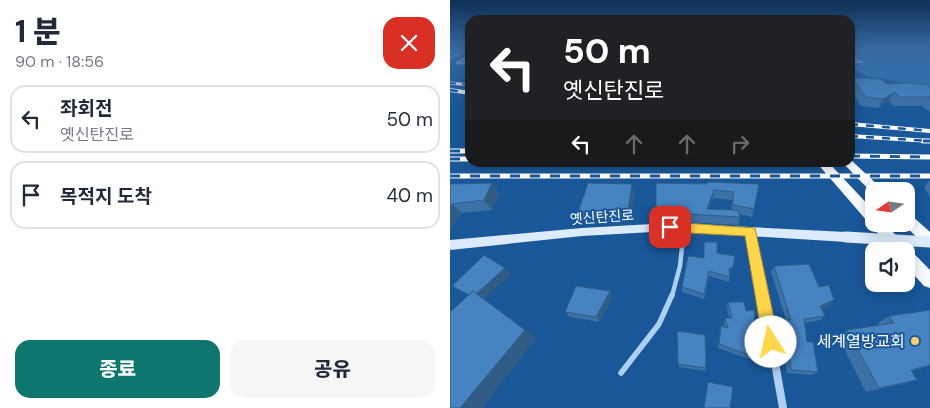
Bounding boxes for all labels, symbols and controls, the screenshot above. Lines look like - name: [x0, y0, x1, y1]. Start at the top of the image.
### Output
- text: 1 분: [15, 12, 61, 51]
- button: close: [383, 17, 435, 69]
- text: 50 m: [563, 28, 651, 74]
- icon: left: [480, 35, 545, 100]
- text: 90 m · 18:56: [15, 51, 104, 72]
- text: 옛신탄진로: [563, 76, 664, 105]
- text: 좌회전: [60, 96, 112, 121]
- icon: left: [17, 105, 45, 133]
- text: 50 m: [386, 107, 433, 132]
- text: 옛신탄진로: [60, 124, 134, 145]
- icon: left: [567, 130, 595, 158]
- icon: ahead: [620, 130, 648, 158]
- icon: ahead: [673, 130, 701, 158]
- icon: right: [726, 130, 754, 158]
- icon: arrive: [17, 181, 45, 209]
- north arrow: [865, 182, 915, 232]
- map controls: [865, 182, 915, 292]
- text: 40 m: [386, 183, 433, 208]
- text: 목적지 도착: [60, 184, 152, 209]
- street label: 옛신탄진로: [569, 206, 635, 228]
- pin: [649, 206, 691, 248]
- icon: arrive: [656, 213, 684, 241]
- button: sound: [865, 242, 915, 292]
- position arrow: [744, 315, 796, 367]
- place label: 세계열방교회: [817, 331, 905, 352]
- marker: 세계열방교회: [909, 335, 921, 347]
- button: 종료: [15, 340, 220, 398]
- button: 공유: [230, 340, 435, 398]

